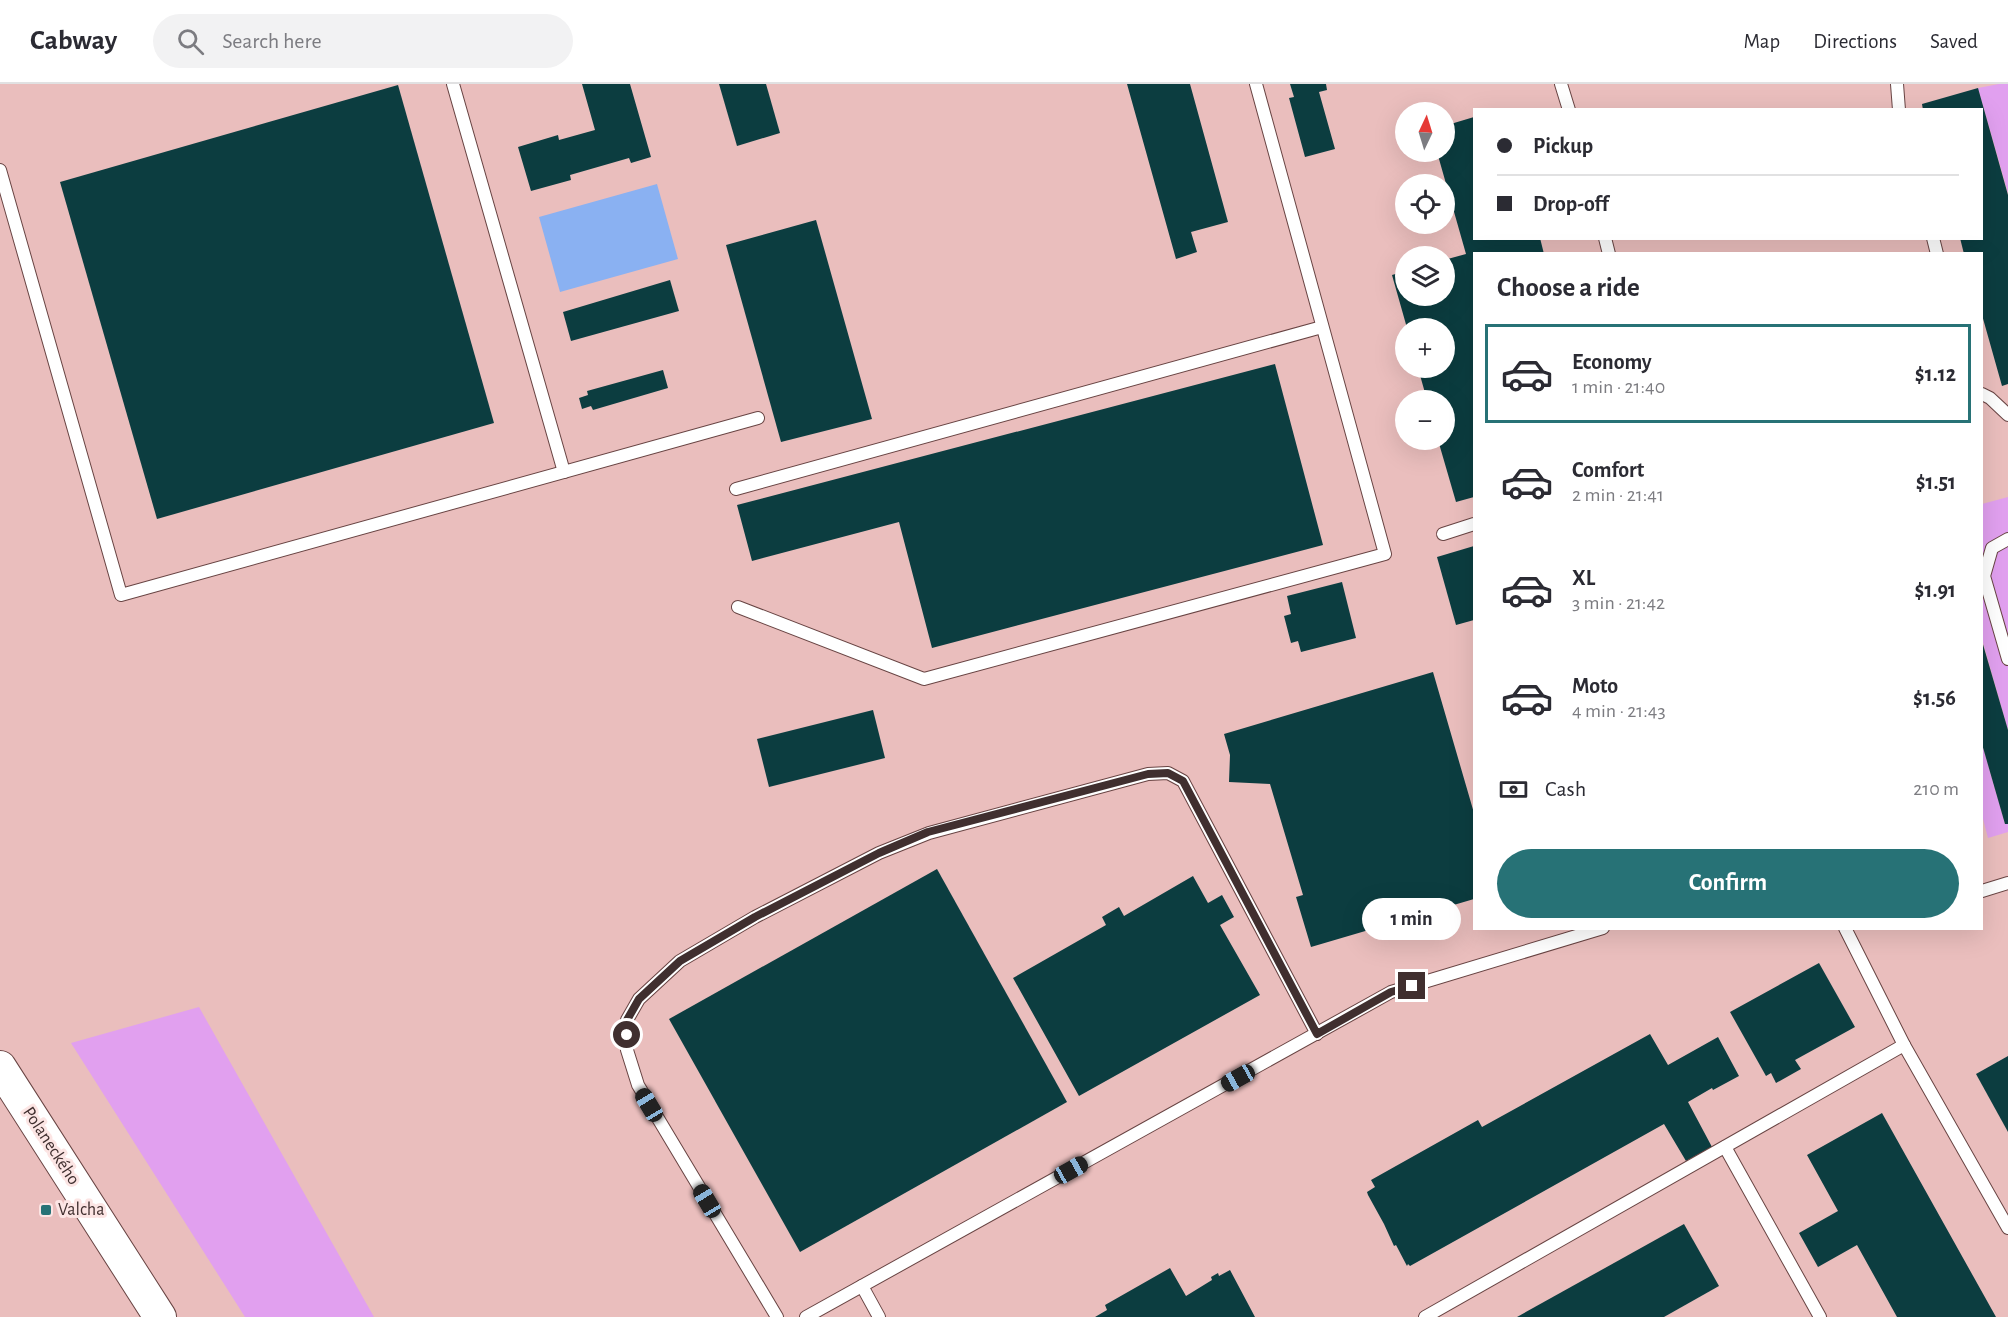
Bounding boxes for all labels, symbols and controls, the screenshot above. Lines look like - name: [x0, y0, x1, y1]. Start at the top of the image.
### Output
- search box: [153, 14, 573, 68]
- icon: search: [174, 25, 207, 58]
- text: Cabway: [30, 27, 117, 55]
- text: Search here: [222, 30, 322, 52]
- text: Map: [1744, 31, 1780, 52]
- text: Directions: [1813, 31, 1897, 52]
- text: Saved: [1930, 31, 1978, 52]
- north arrow: [1395, 102, 1455, 162]
- map controls: [1395, 102, 1455, 450]
- text: Pickup: [1533, 135, 1593, 157]
- button: locate: [1395, 174, 1455, 234]
- text: Drop-off: [1533, 193, 1609, 215]
- button: layers: [1395, 246, 1455, 306]
- text: Choose a ride: [1497, 274, 1640, 301]
- button: +: [1395, 318, 1455, 378]
- icon: car: [1500, 347, 1554, 401]
- text: Economy: [1572, 351, 1652, 373]
- text: $1.12: [1915, 363, 1956, 385]
- text: 1 min · 21:40: [1572, 377, 1665, 397]
- button: −: [1395, 390, 1455, 450]
- icon: car: [1500, 455, 1554, 509]
- text: Comfort: [1572, 459, 1644, 481]
- text: $1.51: [1916, 471, 1956, 493]
- text: 2 min · 21:41: [1572, 485, 1664, 505]
- icon: car: [1500, 563, 1554, 617]
- text: XL: [1572, 567, 1595, 589]
- text: $1.91: [1915, 579, 1956, 601]
- text: 3 min · 21:42: [1572, 593, 1665, 613]
- icon: car: [1500, 671, 1554, 725]
- text: Moto: [1572, 675, 1618, 697]
- text: $1.56: [1913, 687, 1956, 709]
- text: 4 min · 21:43: [1572, 701, 1666, 721]
- icon: cash: [1497, 773, 1530, 806]
- text: Cash: [1545, 778, 1586, 800]
- text: 210 m: [1913, 779, 1959, 799]
- button: Confirm: [1497, 849, 1959, 918]
- callout: 1 min: [1362, 899, 1462, 941]
- text: 1 min: [1390, 909, 1433, 929]
- route end: [1398, 972, 1425, 999]
- route start: [613, 1021, 640, 1048]
- car: [1218, 1061, 1258, 1095]
- car: [632, 1085, 666, 1125]
- street label: Polaneckého: [19, 1104, 83, 1188]
- car: [1051, 1153, 1091, 1187]
- car: [690, 1181, 724, 1221]
- place label: Valcha: [58, 1201, 105, 1219]
- marker: Valcha: [39, 1203, 53, 1217]

